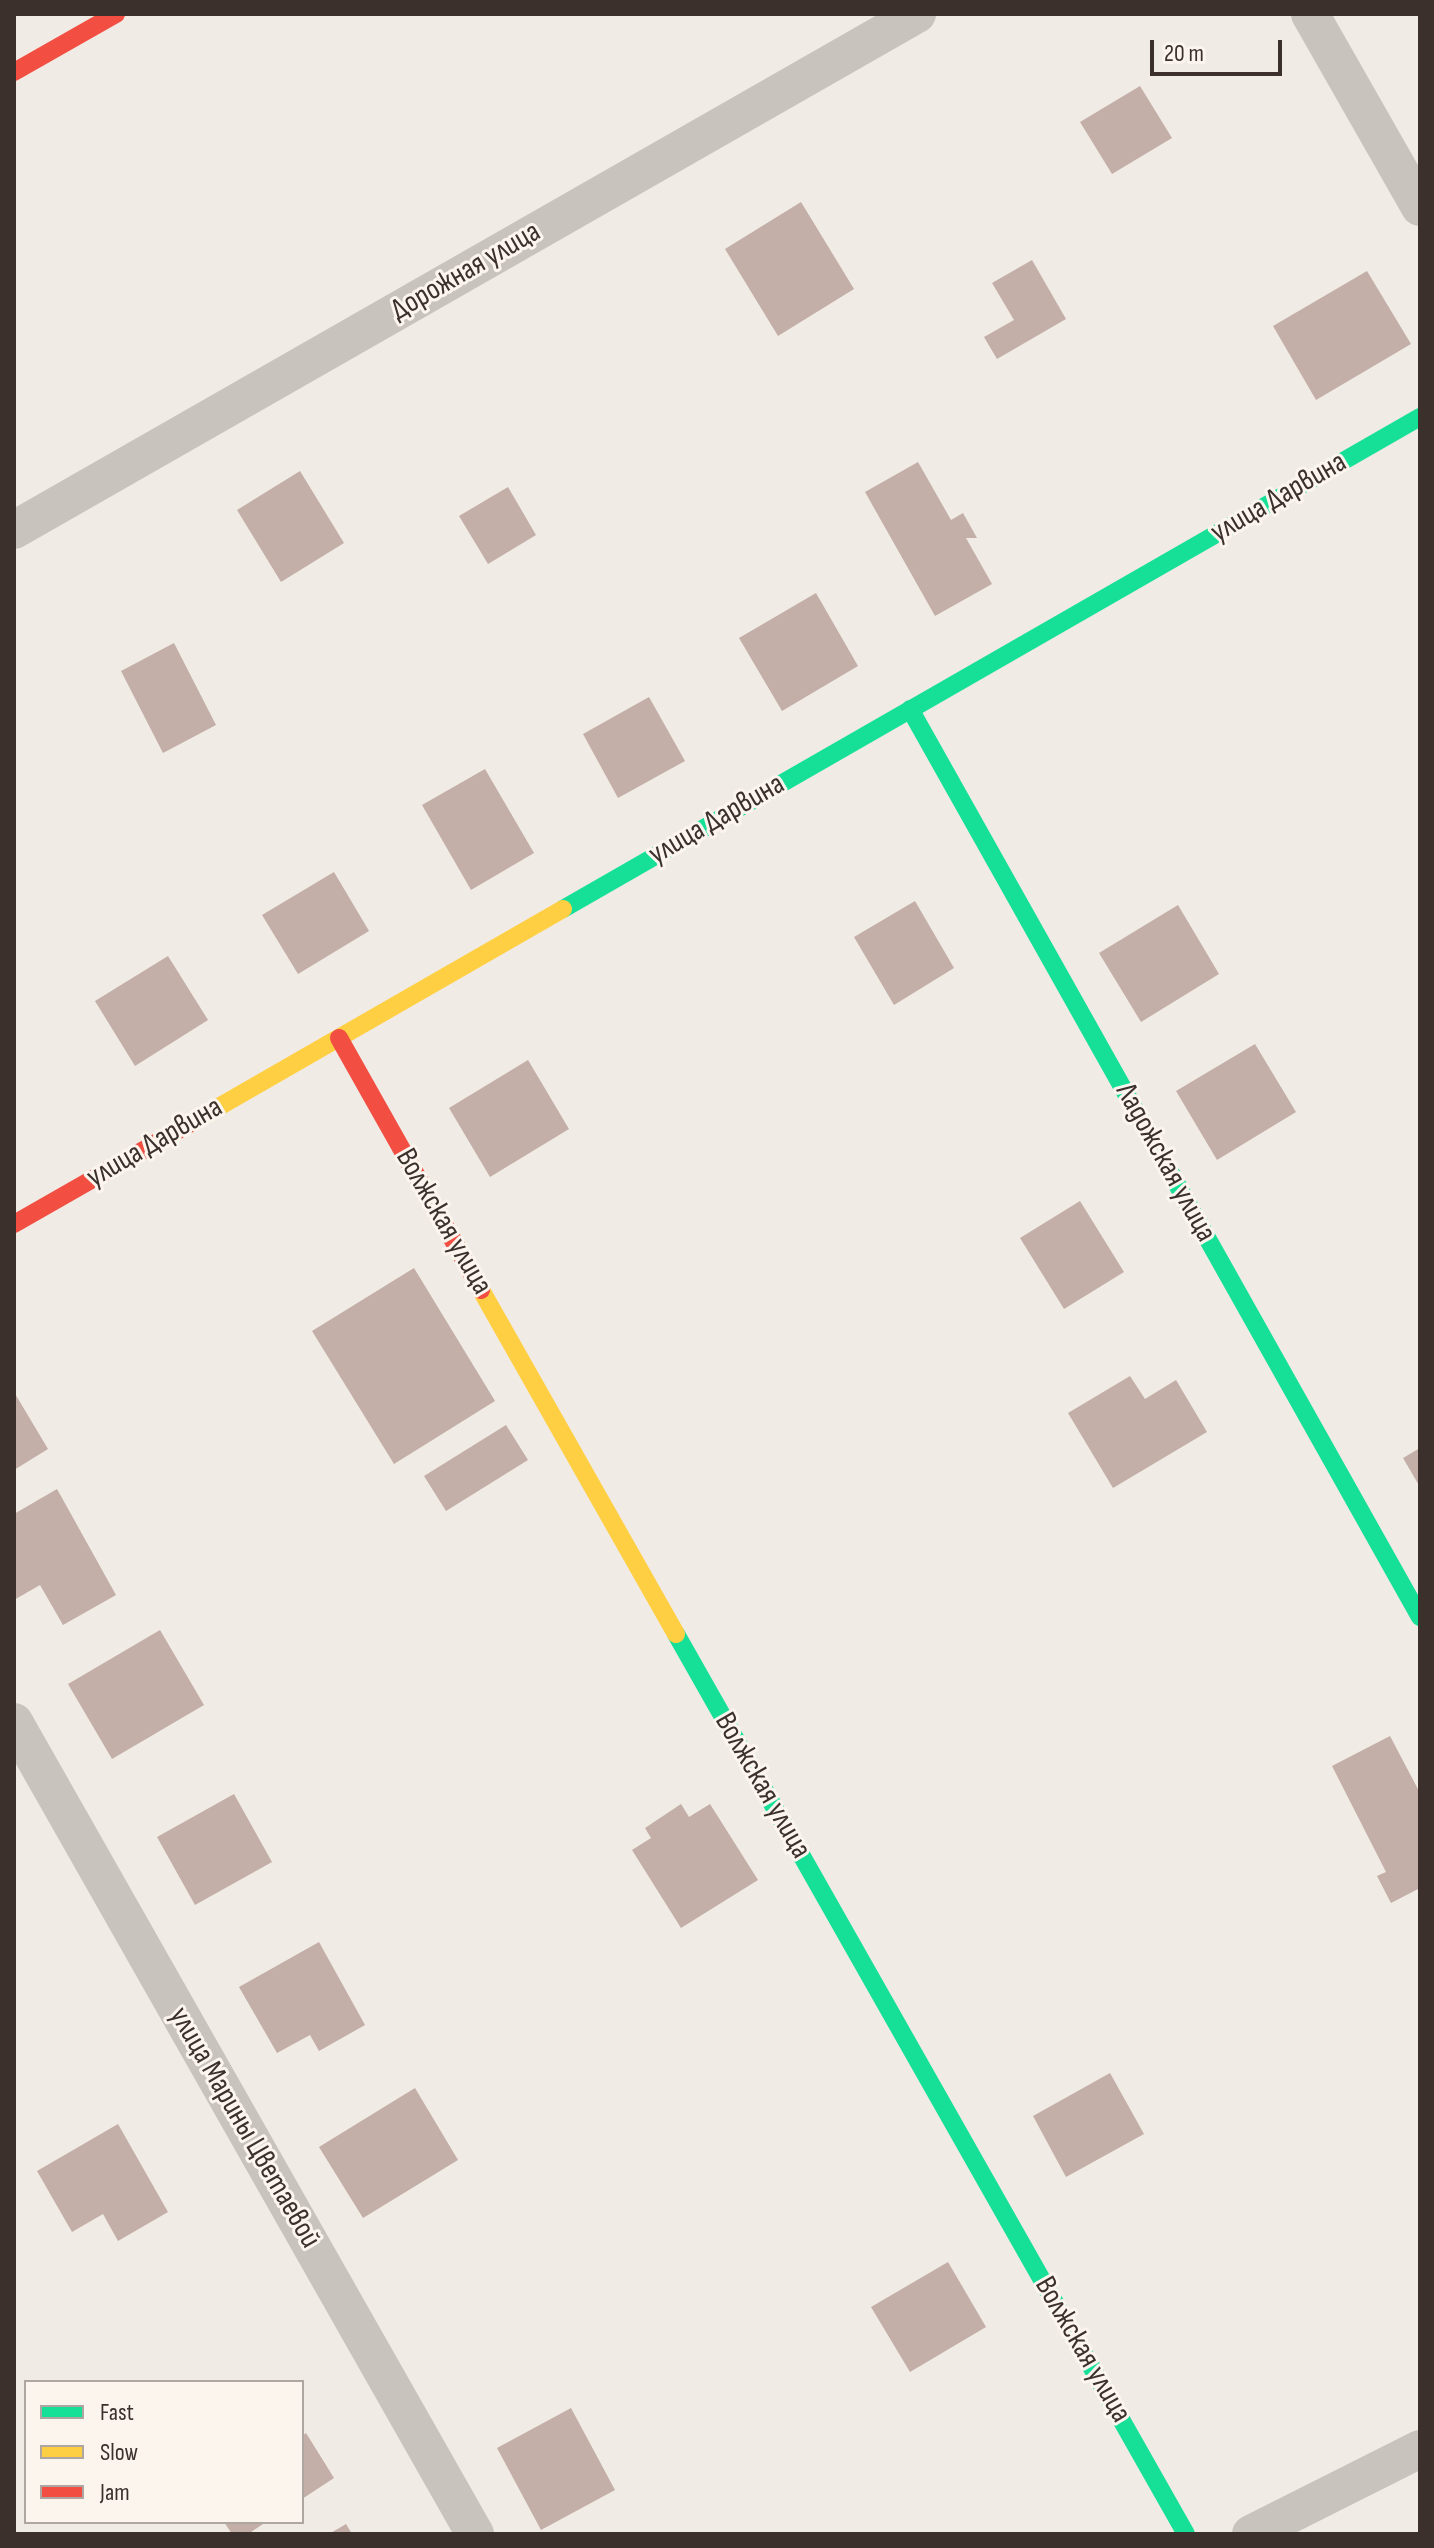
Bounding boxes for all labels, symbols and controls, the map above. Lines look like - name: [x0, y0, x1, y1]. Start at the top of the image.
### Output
- scale bar: [1154, 24, 1286, 74]
- text: 20 m: [1164, 39, 1204, 68]
- street label: Дорожная улица: [385, 215, 547, 329]
- street label: улица Дарвина: [1205, 445, 1353, 551]
- street label: улица Дарвина: [643, 767, 791, 873]
- street label: Ладожская улица: [1107, 1078, 1223, 1248]
- street label: улица Дарвина: [81, 1090, 229, 1196]
- street label: Волжская улица: [387, 1143, 499, 1301]
- street label: Волжская улица: [706, 1707, 818, 1865]
- street label: улица Марины Цветаевой: [160, 2001, 328, 2255]
- street label: Волжская улица: [1026, 2271, 1138, 2429]
- legend: [24, 2380, 304, 2524]
- text: Fast: [100, 2398, 134, 2427]
- text: Slow: [100, 2438, 138, 2467]
- text: Jam: [100, 2478, 130, 2507]

